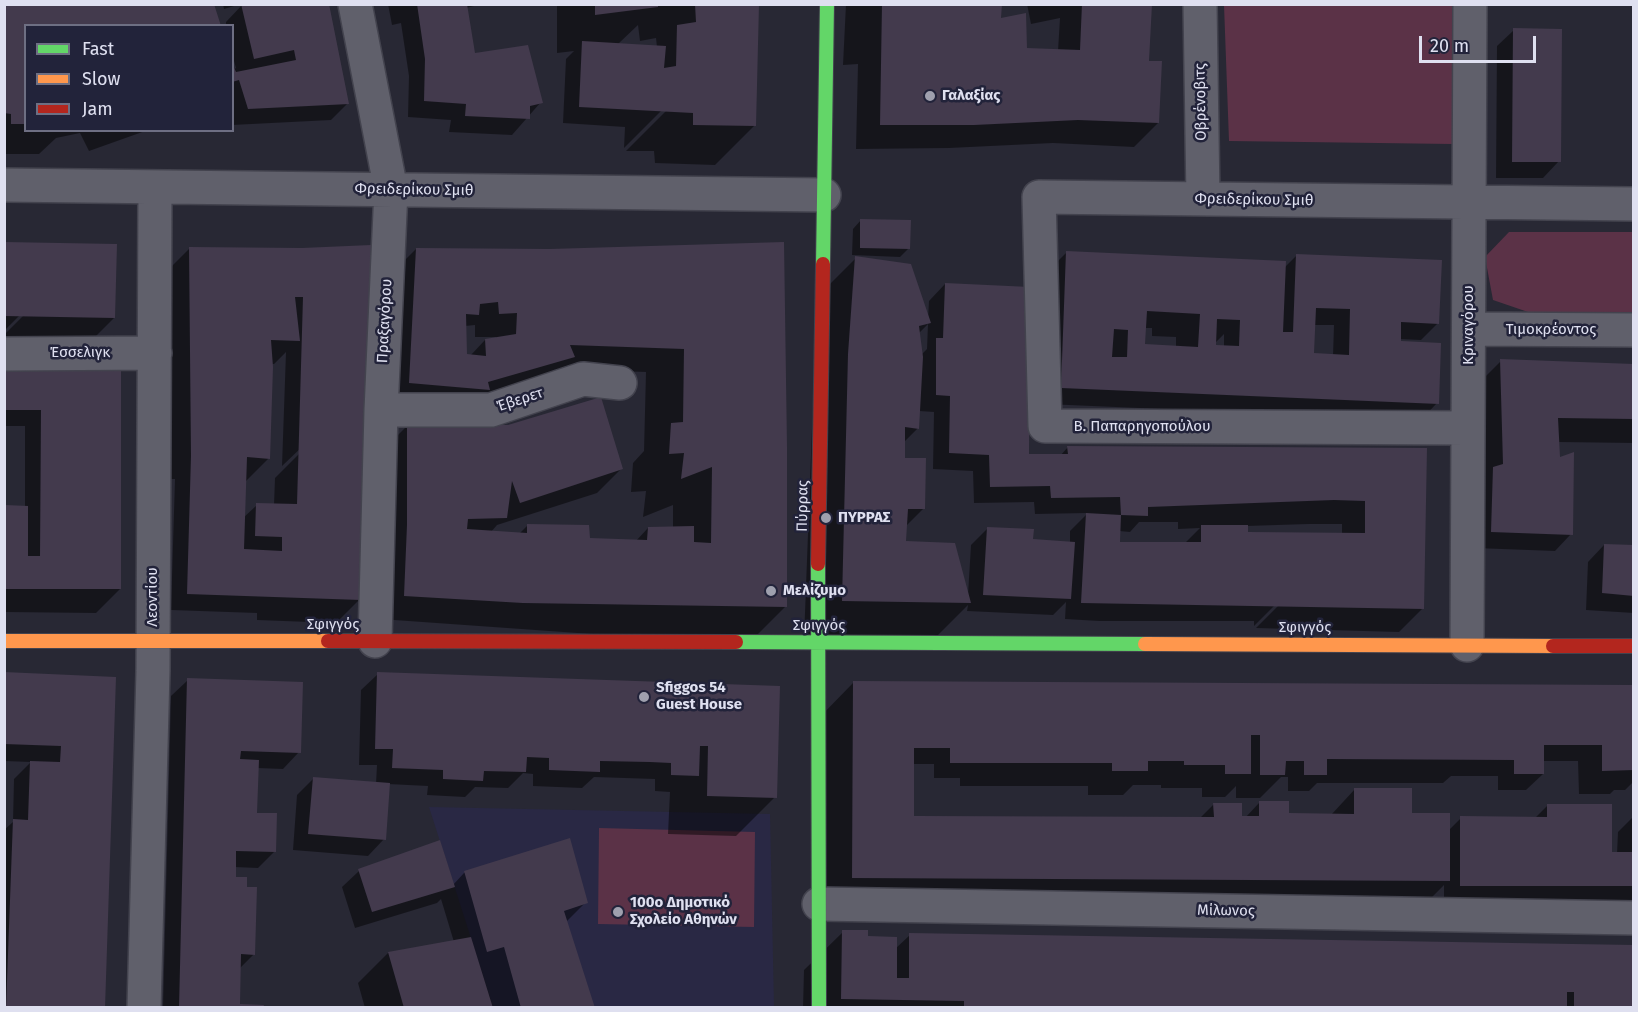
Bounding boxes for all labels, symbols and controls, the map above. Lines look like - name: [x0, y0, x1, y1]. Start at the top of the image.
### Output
- legend: [24, 24, 234, 132]
- scale bar: [1422, 24, 1539, 62]
- text: 20 m: [1430, 35, 1469, 57]
- text: Fast: [82, 38, 114, 60]
- street label: Οβρένοβιτς: [1191, 63, 1211, 141]
- text: Slow: [82, 68, 120, 90]
- place label: Γαλαξίας: [942, 87, 1000, 105]
- marker: Γαλαξίας: [923, 89, 937, 103]
- text: Jam: [82, 98, 113, 120]
- street label: Φρειδερίκου Σμιθ: [355, 180, 473, 200]
- street label: Φρειδερίκου Σμιθ: [1195, 190, 1313, 210]
- street label: Πραξαγόρου: [374, 278, 396, 364]
- street label: Κριναγόρου: [1460, 285, 1478, 365]
- street label: Τιμοκρέοντος: [1506, 321, 1596, 339]
- street label: Έσσελιγκ: [50, 344, 110, 362]
- street label: Έβερετ: [494, 384, 546, 416]
- street label: Β. Παπαρηγοπούλου: [1073, 418, 1211, 436]
- street label: Πύρρας: [794, 480, 812, 532]
- place label: ΠΥΡΡΑΣ: [838, 509, 890, 527]
- marker: ΠΥΡΡΑΣ: [819, 511, 833, 525]
- street label: Λεοντίου: [144, 567, 162, 627]
- place label: Μελίζυμο: [783, 582, 846, 600]
- marker: Μελίζυμο: [764, 584, 778, 598]
- street label: Σφιγγός: [307, 616, 359, 634]
- street label: Σφιγγός: [793, 617, 845, 635]
- street label: Σφιγγός: [1279, 619, 1331, 637]
- place label: Sfiggos 54 Guest House: [656, 679, 742, 714]
- marker: Sfiggos 54 Guest House: [637, 690, 651, 704]
- place label: 100ο Δημοτικό Σχολείο Αθηνών: [630, 894, 737, 929]
- street label: Μίλωνος: [1197, 901, 1255, 921]
- marker: 100ο Δημοτικό Σχολείο Αθηνών: [611, 905, 625, 919]

